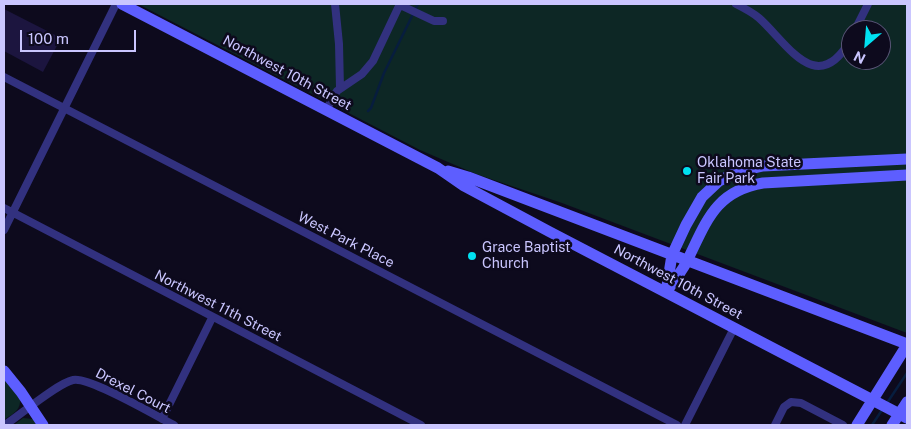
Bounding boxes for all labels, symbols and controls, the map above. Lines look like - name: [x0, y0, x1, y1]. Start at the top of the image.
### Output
- scale bar: [22, 20, 139, 52]
- north arrow: [841, 20, 891, 70]
- text: 100 m: [28, 30, 69, 47]
- street label: Northwest 10th Street: [220, 32, 354, 114]
- text: N: [851, 48, 868, 67]
- place label: Oklahoma State Fair Park: [697, 155, 801, 188]
- marker: Oklahoma State Fair Park: [681, 165, 693, 177]
- street label: West Park Place: [295, 208, 397, 272]
- place label: Grace Baptist Church: [482, 240, 571, 272]
- street label: Northwest 10th Street: [611, 241, 745, 323]
- marker: Grace Baptist Church: [466, 250, 478, 262]
- street label: Northwest 11th Street: [152, 267, 284, 345]
- street label: Drexel Court: [93, 365, 173, 417]

